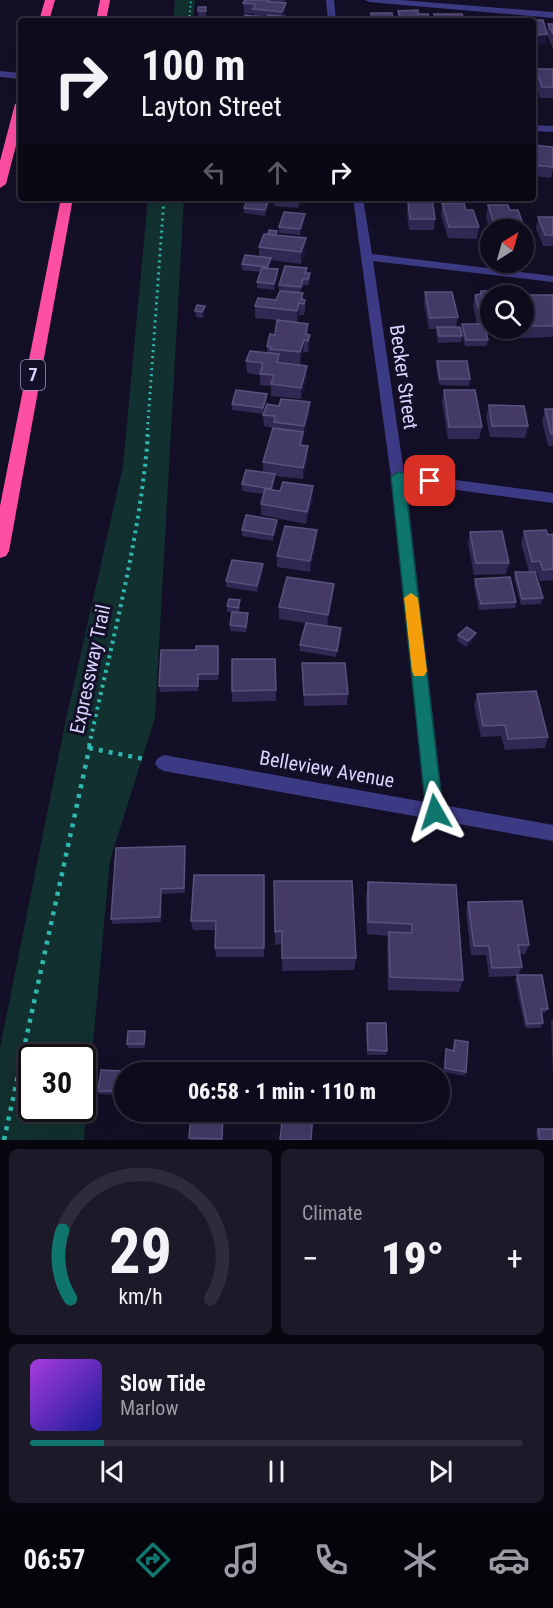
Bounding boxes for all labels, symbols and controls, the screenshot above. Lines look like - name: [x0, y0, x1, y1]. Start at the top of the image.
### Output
- text: 100 m: [141, 41, 246, 90]
- icon: right: [42, 42, 120, 120]
- text: Layton Street: [141, 91, 282, 123]
- icon: left: [198, 156, 231, 189]
- icon: ahead: [261, 156, 294, 189]
- icon: right: [324, 156, 357, 189]
- north arrow: [480, 219, 534, 273]
- map controls: [480, 219, 534, 339]
- button: search: [480, 285, 534, 339]
- street label: Becker Street: [385, 323, 423, 431]
- road number: 7: [21, 360, 45, 390]
- pin: [404, 455, 455, 506]
- icon: arrive: [413, 464, 446, 497]
- street label: Expressway Trail: [65, 602, 115, 736]
- street label: Belleview Avenue: [258, 745, 396, 793]
- position arrow: [403, 780, 467, 844]
- speed limit sign: 30: [18, 1044, 96, 1122]
- text: 06:58 · 1 min · 110 m: [188, 1079, 376, 1104]
- text: Climate: [302, 1201, 362, 1225]
- text: 29: [109, 1215, 172, 1288]
- text: 19°: [381, 1232, 444, 1285]
- text: −: [302, 1239, 319, 1278]
- text: +: [507, 1239, 523, 1278]
- text: km/h: [118, 1284, 163, 1309]
- text: Slow Tide: [120, 1371, 206, 1396]
- text: Marlow: [120, 1396, 178, 1420]
- icon: previous: [96, 1455, 129, 1488]
- icon: pause: [260, 1455, 293, 1488]
- icon: next: [424, 1455, 457, 1488]
- icon: directions: [132, 1539, 174, 1581]
- icon: music: [221, 1539, 263, 1581]
- icon: phone: [310, 1539, 352, 1581]
- icon: climate: [399, 1539, 441, 1581]
- icon: car: [488, 1539, 530, 1581]
- text: 06:57: [23, 1544, 85, 1576]

